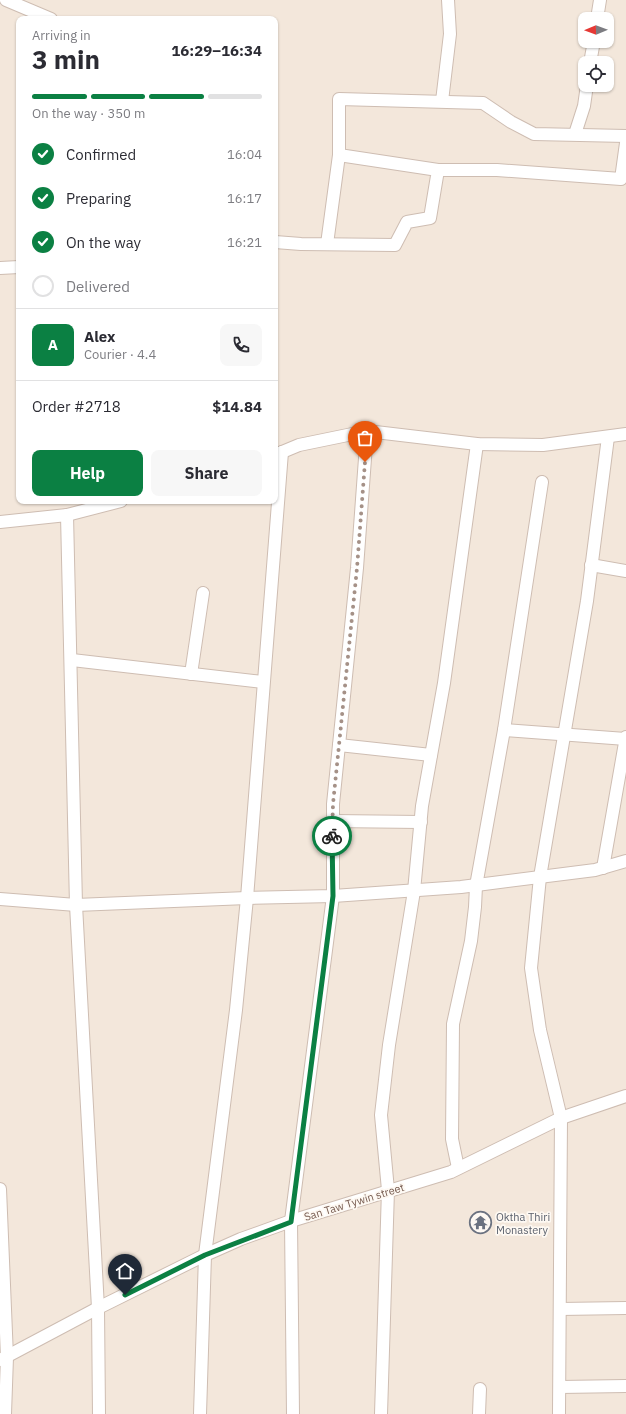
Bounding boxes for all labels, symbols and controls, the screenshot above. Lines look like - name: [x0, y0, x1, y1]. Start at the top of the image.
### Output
- north arrow: [578, 12, 614, 48]
- map controls: [578, 12, 614, 92]
- text: Arriving in: [32, 27, 91, 44]
- text: 16:29–16:34: [171, 41, 262, 60]
- text: 3 min: [32, 42, 100, 76]
- button: locate: [578, 56, 614, 92]
- text: On the way · 350 m: [32, 105, 145, 122]
- icon: check: [32, 143, 54, 165]
- text: Confirmed: [66, 145, 136, 164]
- text: 16:04: [227, 146, 262, 163]
- icon: check: [32, 187, 54, 209]
- text: Preparing: [66, 189, 131, 208]
- text: 16:17: [227, 190, 262, 207]
- icon: check: [32, 231, 54, 253]
- text: On the way: [66, 233, 141, 252]
- text: 16:21: [227, 234, 262, 251]
- text: Delivered: [66, 277, 130, 296]
- button: phone: [220, 324, 262, 366]
- text: Alex: [84, 327, 115, 346]
- text: A: [48, 335, 58, 354]
- text: Courier · 4.4: [84, 346, 156, 363]
- text: Order #2718: [32, 397, 121, 416]
- text: $14.84: [212, 397, 262, 416]
- pin: [348, 421, 382, 462]
- icon: bag: [354, 427, 376, 449]
- button: Help: [32, 450, 143, 496]
- button: Share: [151, 450, 262, 496]
- courier: [312, 816, 352, 856]
- icon: bike: [321, 825, 343, 847]
- street label: San Taw Tywin street: [302, 1180, 406, 1224]
- temple icon: Oktha Thiri Monastery: [468, 1210, 494, 1236]
- place label: Oktha Thiri Monastery: [496, 1210, 550, 1237]
- pin: [108, 1254, 142, 1295]
- icon: home: [114, 1260, 136, 1282]

